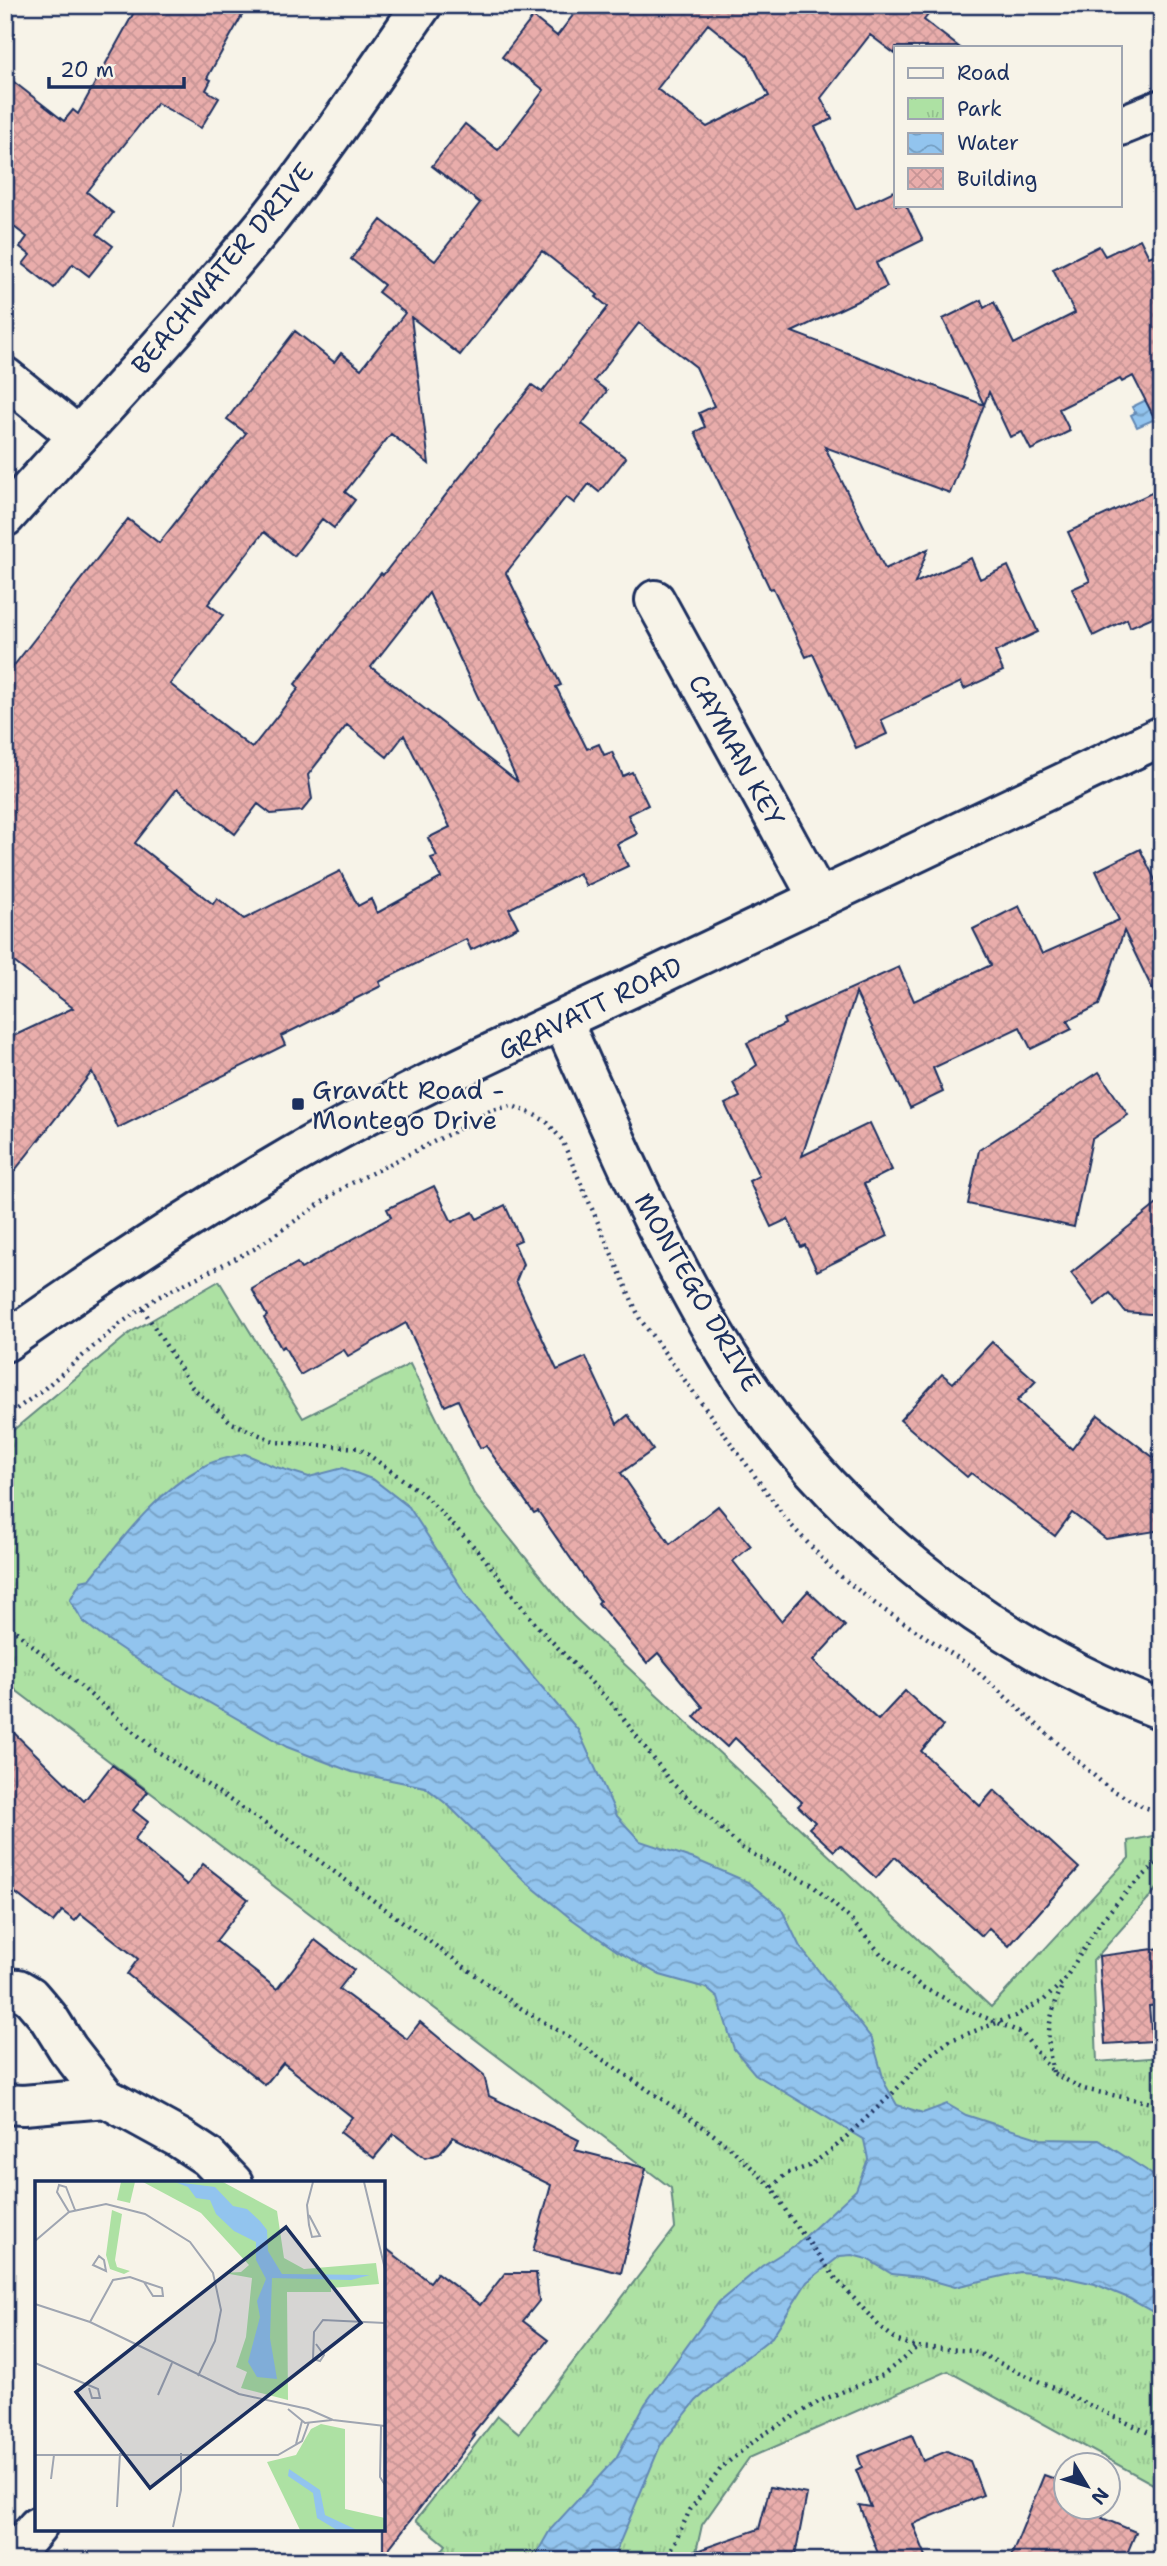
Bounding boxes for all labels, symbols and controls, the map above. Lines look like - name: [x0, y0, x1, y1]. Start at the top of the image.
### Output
- scale bar: [49, 46, 184, 90]
- legend: [894, 46, 1122, 206]
- text: 20 m: [60, 56, 114, 84]
- text: Road: [957, 59, 1010, 87]
- text: Park: [957, 95, 1002, 123]
- text: Water: [957, 129, 1019, 157]
- street label: BEACHWATER DRIVE: [123, 155, 321, 381]
- text: Building: [957, 165, 1037, 193]
- street label: CAYMAN KEY: [681, 668, 793, 833]
- street label: GRAVATT ROAD: [492, 948, 688, 1068]
- place label: Gravatt Road - Montego Drive: [312, 1072, 504, 1137]
- marker: Gravatt Road - Montego Drive: [290, 1096, 306, 1112]
- street label: MONTEGO DRIVE: [627, 1186, 769, 1398]
- inset map: [35, 2181, 385, 2531]
- north arrow: [1052, 2450, 1122, 2520]
- text: N: [1086, 2483, 1114, 2510]

